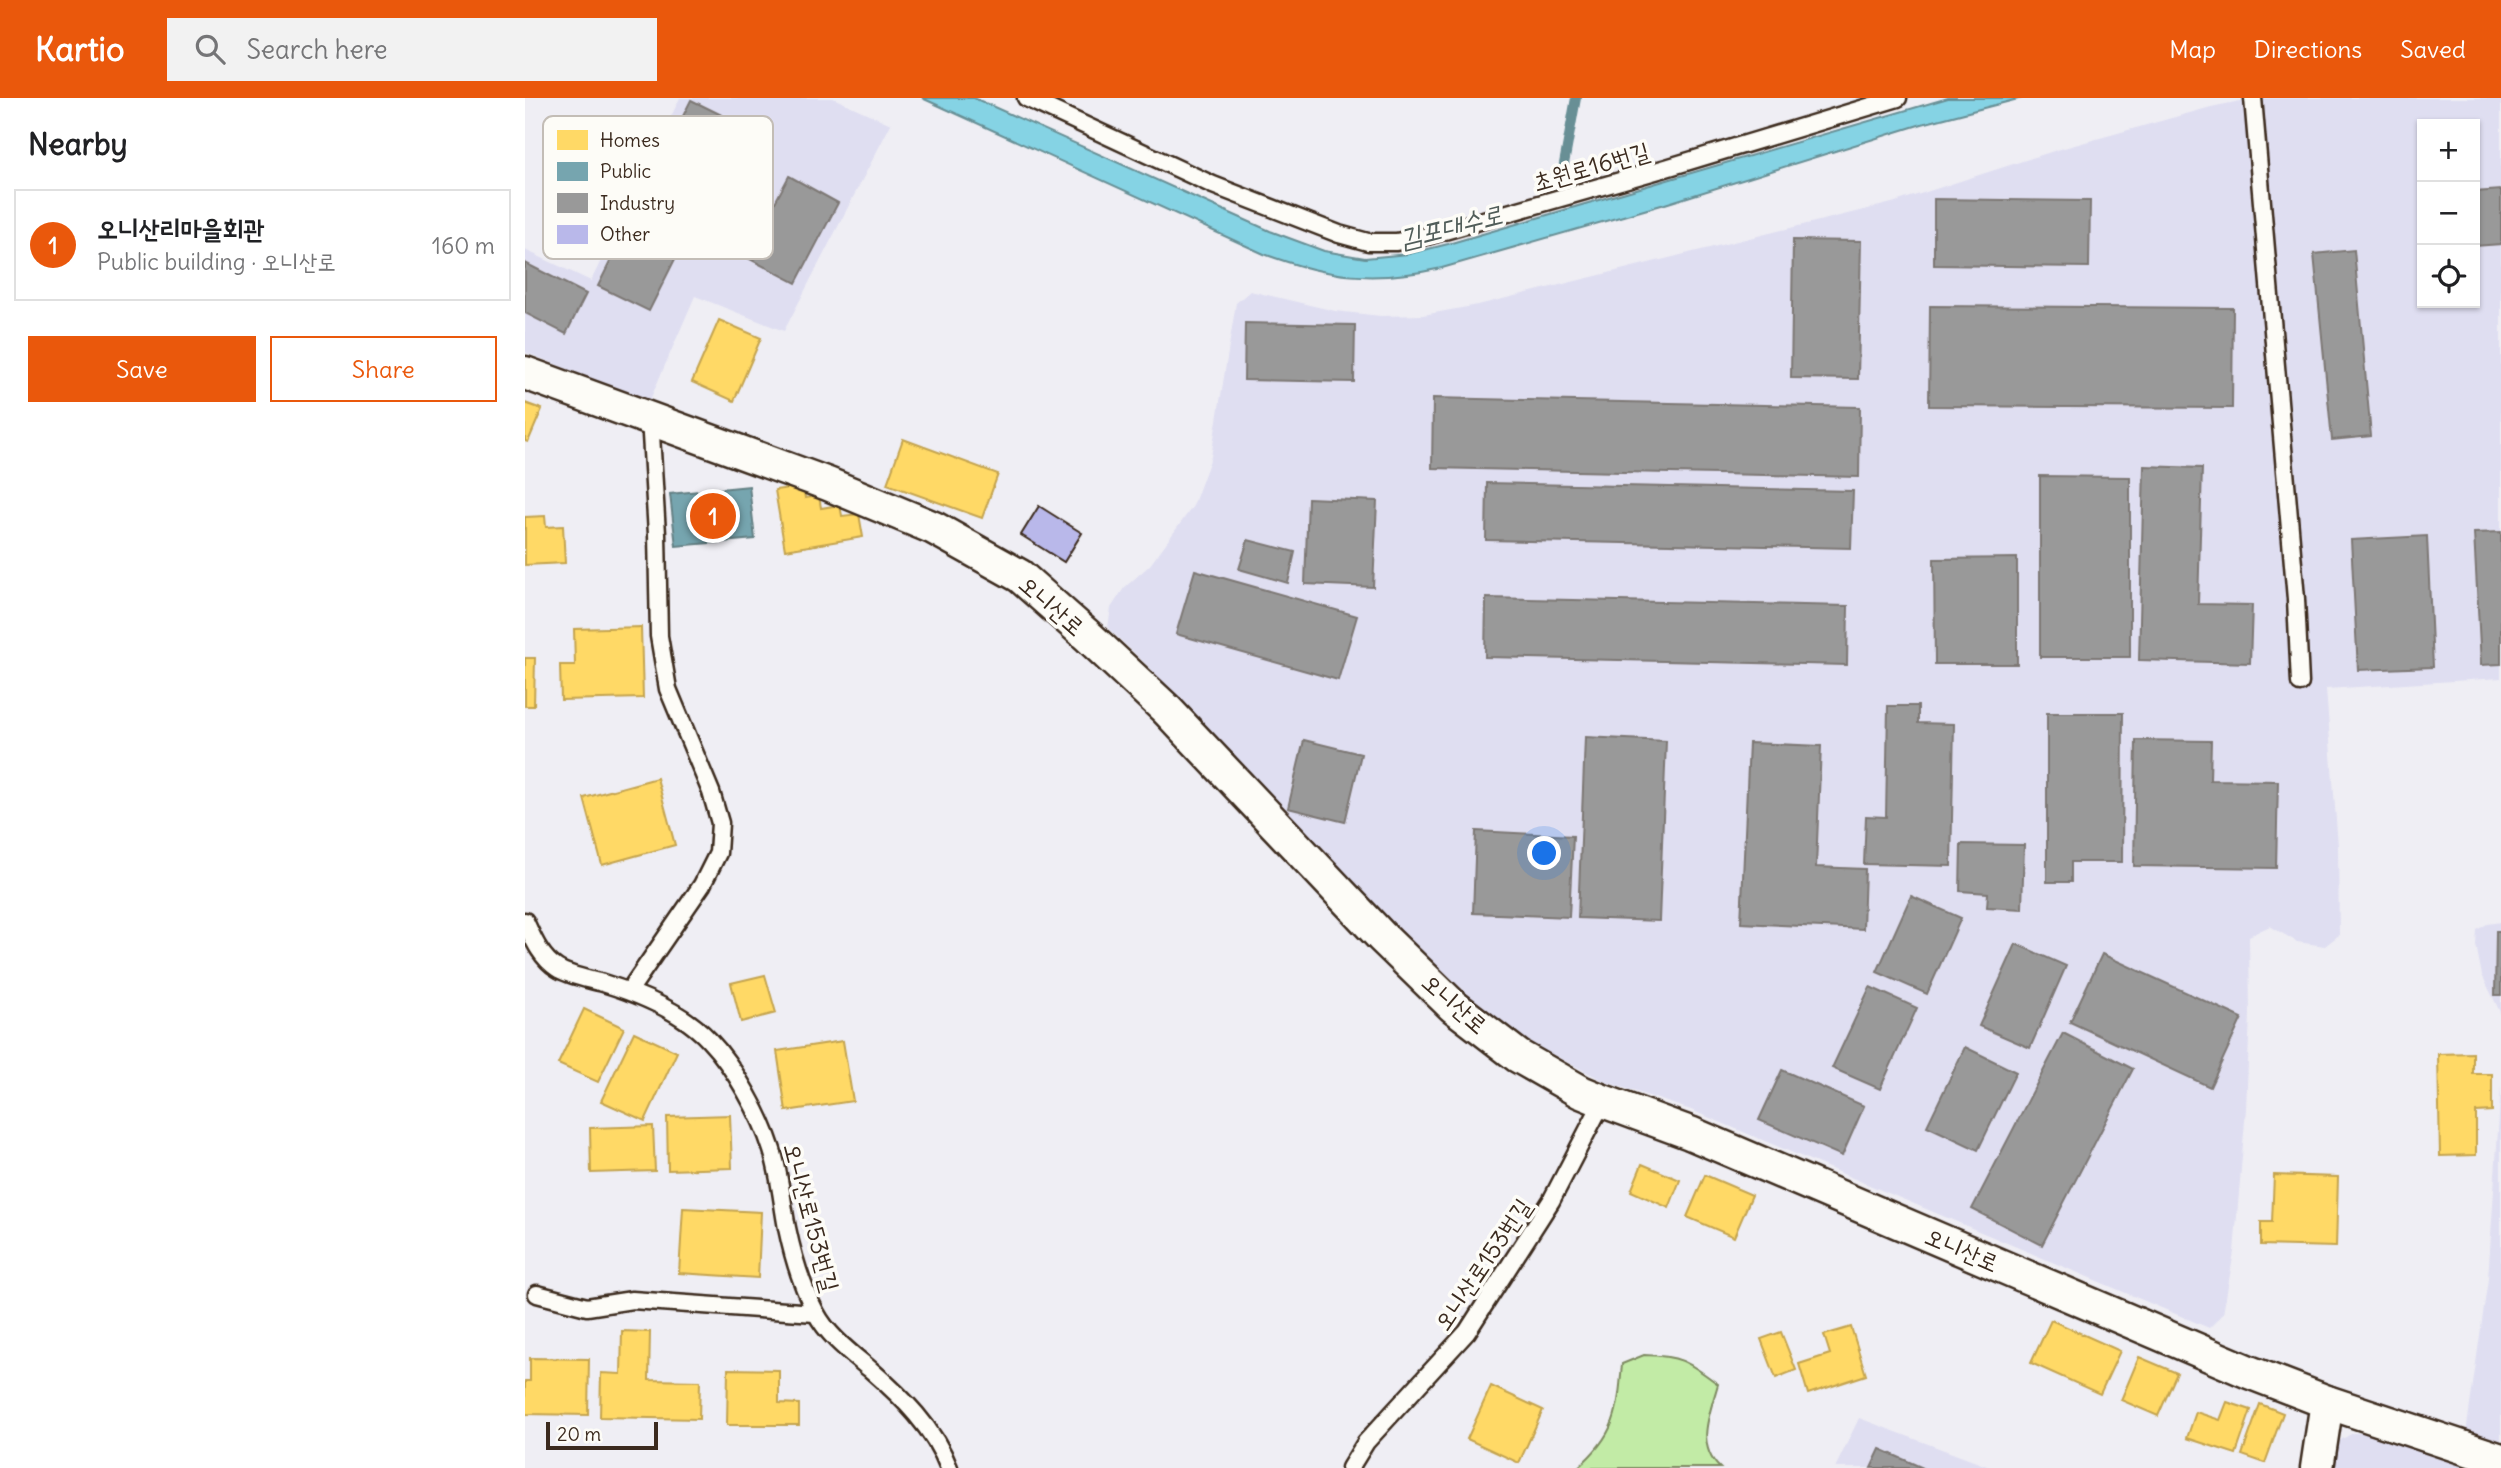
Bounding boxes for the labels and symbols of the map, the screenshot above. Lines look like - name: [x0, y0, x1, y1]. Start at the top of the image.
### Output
- legend: [543, 116, 773, 259]
- text: Homes: [600, 128, 660, 152]
- street label: 초원로16번길: [1529, 135, 1653, 197]
- text: Public: [600, 159, 651, 183]
- text: Industry: [600, 191, 675, 215]
- water label: 김포대수로: [1396, 197, 1506, 255]
- text: Other: [600, 222, 650, 246]
- pin: 1: [690, 490, 736, 542]
- street label: 오니산로: [1013, 568, 1091, 642]
- your location: [1527, 836, 1561, 870]
- street label: 오니산로: [1416, 966, 1494, 1040]
- street label: 오니산로153번길: [778, 1139, 846, 1295]
- street label: 오니산로153번길: [1427, 1192, 1537, 1336]
- street label: 오니산로: [1921, 1220, 2003, 1278]
- scale bar: [546, 1419, 658, 1451]

